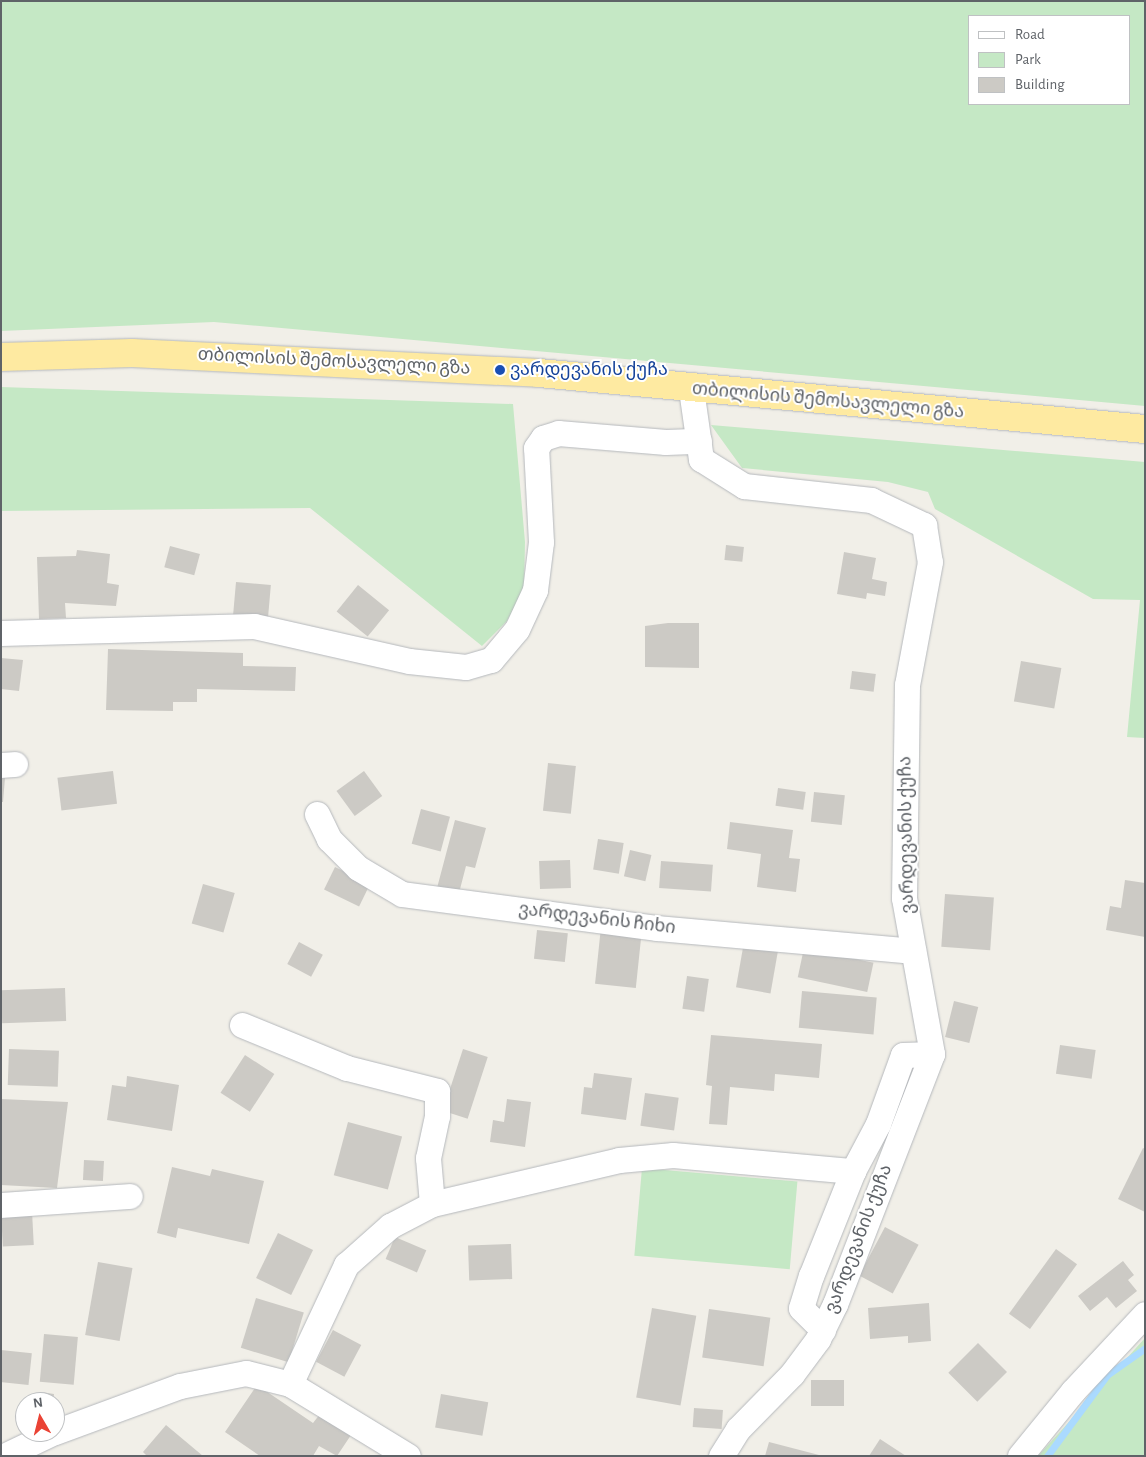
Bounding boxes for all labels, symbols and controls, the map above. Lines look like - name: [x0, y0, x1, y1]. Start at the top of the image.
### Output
- legend: [968, 15, 1131, 105]
- text: Road: [1015, 27, 1045, 42]
- text: Park: [1015, 52, 1041, 67]
- text: Building: [1015, 77, 1065, 92]
- street label: თბილისის შემოსავლელი გზა: [197, 344, 471, 380]
- place label: ვარდევანის ქუჩა: [510, 359, 668, 381]
- marker: ვარდევანის ქუჩა: [494, 364, 506, 376]
- street label: თბილისის შემოსავლელი გზა: [691, 378, 965, 424]
- street label: ვარდევანის ქუჩა: [895, 756, 919, 914]
- street label: ვარდევანის ჩიხი: [517, 899, 677, 939]
- street label: ვარდევანის ქუჩა: [821, 1161, 897, 1317]
- north arrow: [15, 1392, 65, 1442]
- text: N: [32, 1396, 44, 1411]

